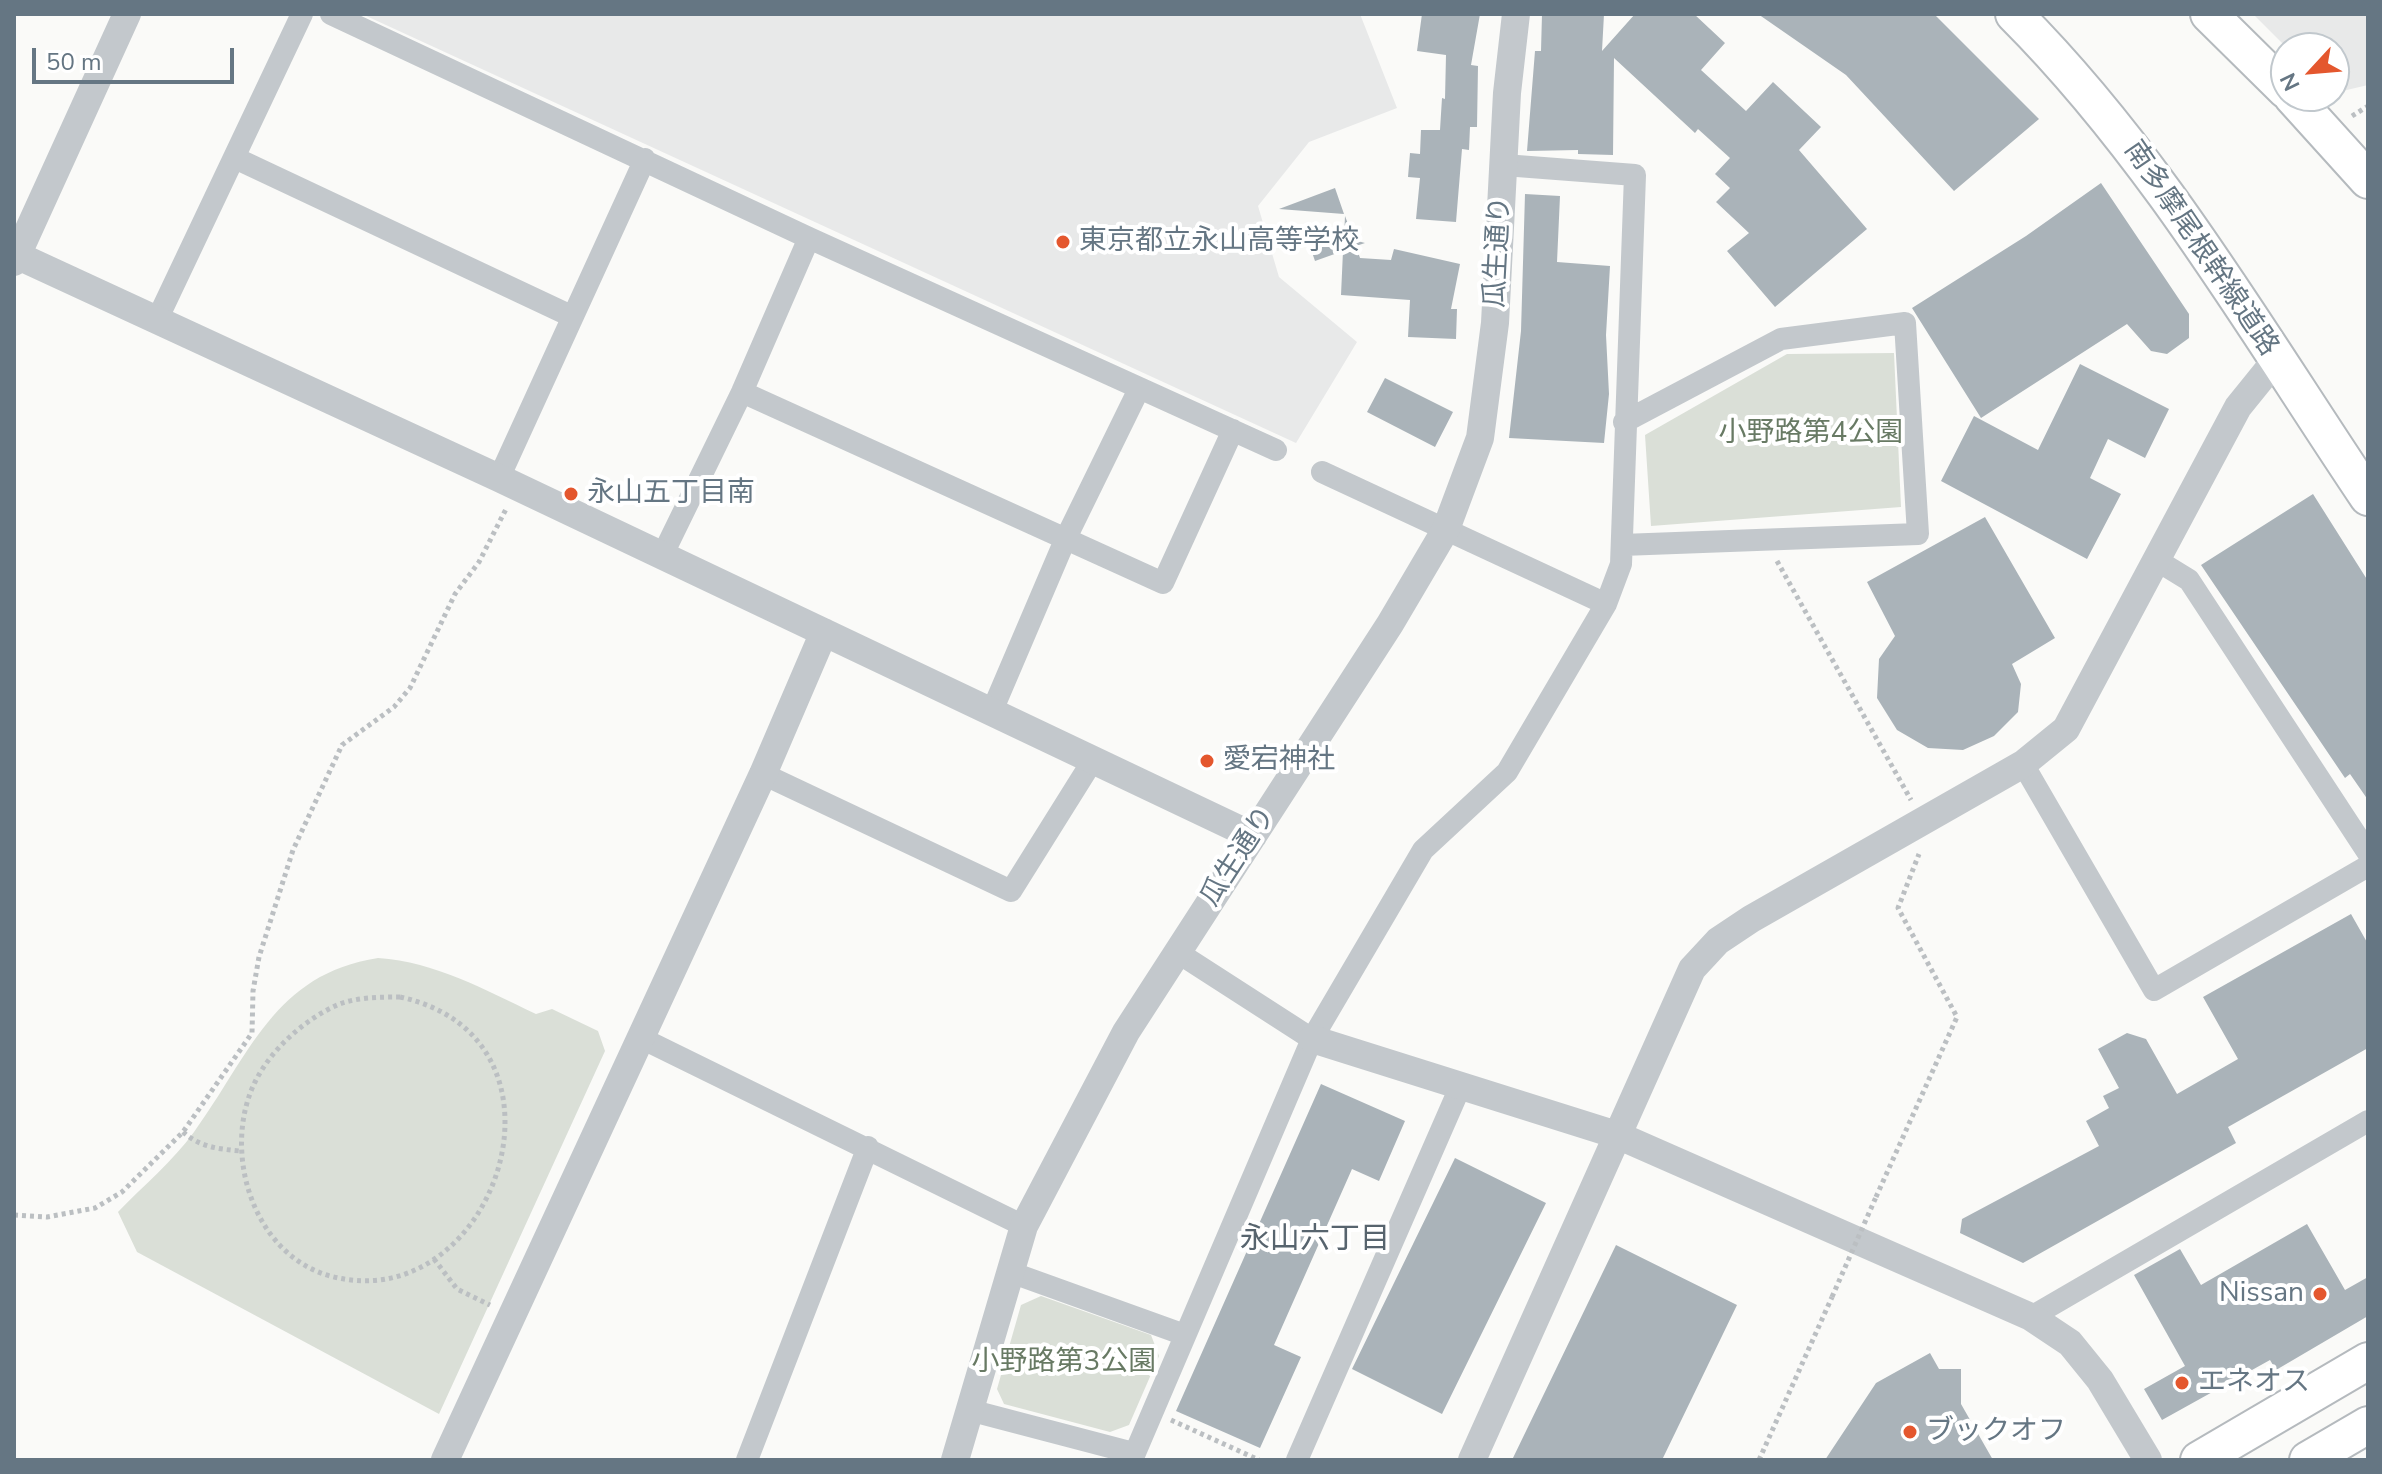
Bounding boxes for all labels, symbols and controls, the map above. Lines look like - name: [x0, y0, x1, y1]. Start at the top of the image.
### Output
- scale bar: [36, 32, 238, 82]
- north arrow: [2270, 32, 2350, 112]
- text: 50 m: [46, 46, 102, 78]
- text: N: [2273, 68, 2307, 96]
- street label: 南多摩尾根幹線道路: [2116, 135, 2284, 363]
- street label: 瓜生通り: [1479, 195, 1519, 309]
- place label: 東京都立永山高等学校: [1079, 225, 1359, 259]
- marker: 東京都立永山高等学校: [1054, 233, 1072, 251]
- park label: 小野路第4公園: [1719, 417, 1903, 451]
- place label: 永山五丁目南: [587, 477, 755, 511]
- marker: 永山五丁目南: [562, 485, 580, 503]
- place label: 愛宕神社: [1223, 744, 1335, 778]
- marker: 愛宕神社: [1198, 752, 1216, 770]
- street label: 瓜生通り: [1194, 801, 1284, 913]
- district label: 永山六丁目: [1240, 1223, 1390, 1259]
- place label: Nissan: [2219, 1277, 2304, 1311]
- marker: Nissan: [2311, 1285, 2329, 1303]
- park label: 小野路第3公園: [972, 1346, 1156, 1380]
- place label: エネオス: [2198, 1366, 2310, 1400]
- marker: エネオス: [2173, 1374, 2191, 1392]
- place label: ブックオフ: [1926, 1415, 2066, 1449]
- marker: ブックオフ: [1901, 1423, 1919, 1441]

